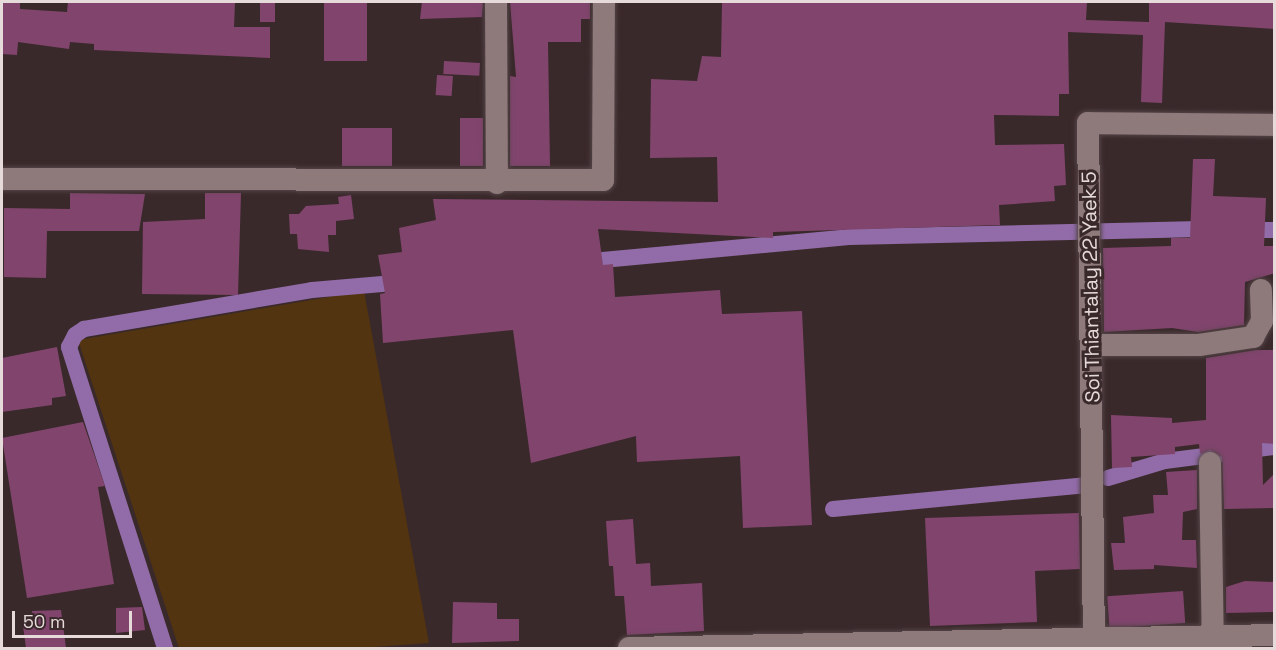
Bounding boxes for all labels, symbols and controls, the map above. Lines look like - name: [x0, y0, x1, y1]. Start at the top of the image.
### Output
- street label: Soi Thiantalay 22 Yaek 5: [1077, 171, 1105, 403]
- scale bar: [15, 599, 135, 637]
- text: 50 m: [23, 610, 65, 633]

